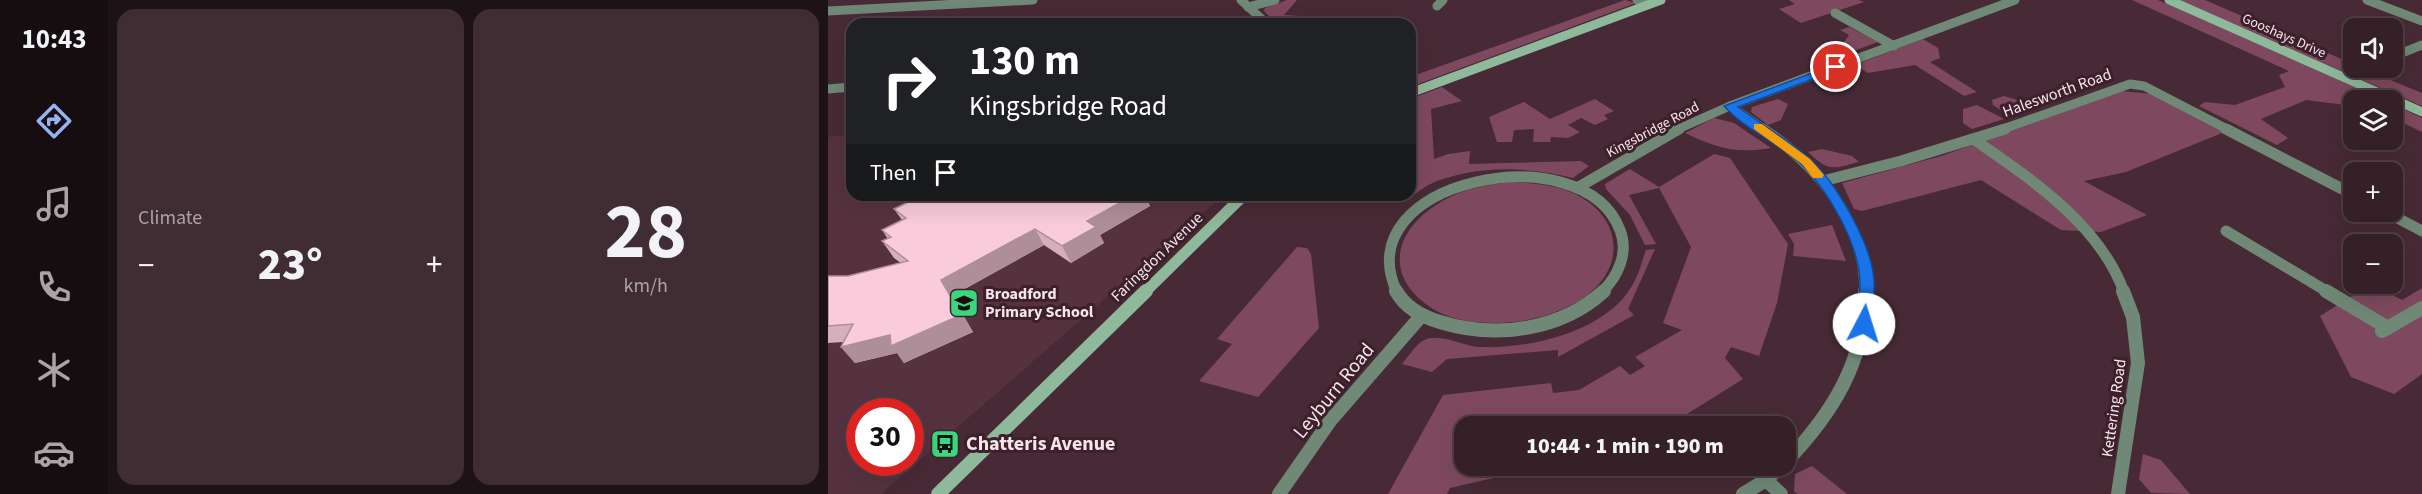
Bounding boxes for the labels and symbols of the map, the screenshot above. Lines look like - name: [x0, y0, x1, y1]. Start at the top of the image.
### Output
- street label: Gooshays Drive: [2239, 9, 2329, 63]
- pin: [1810, 41, 1861, 92]
- street label: Halesworth Road: [1999, 63, 2115, 123]
- street label: Kingsbridge Road: [1603, 97, 1703, 163]
- street label: Faringdon Avenue: [1106, 207, 1208, 307]
- place label: Broadford Primary School: [985, 283, 1094, 323]
- school or university icon: Broadford Primary School: [948, 287, 980, 319]
- position arrow: [1832, 292, 1896, 356]
- street label: Leyburn Road: [1287, 337, 1381, 445]
- street label: Kettering Road: [2096, 357, 2132, 459]
- speed limit sign: 30: [846, 398, 924, 476]
- bus stop icon: Chatteris Avenue: [929, 428, 961, 460]
- place label: Chatteris Avenue: [966, 430, 1115, 458]

